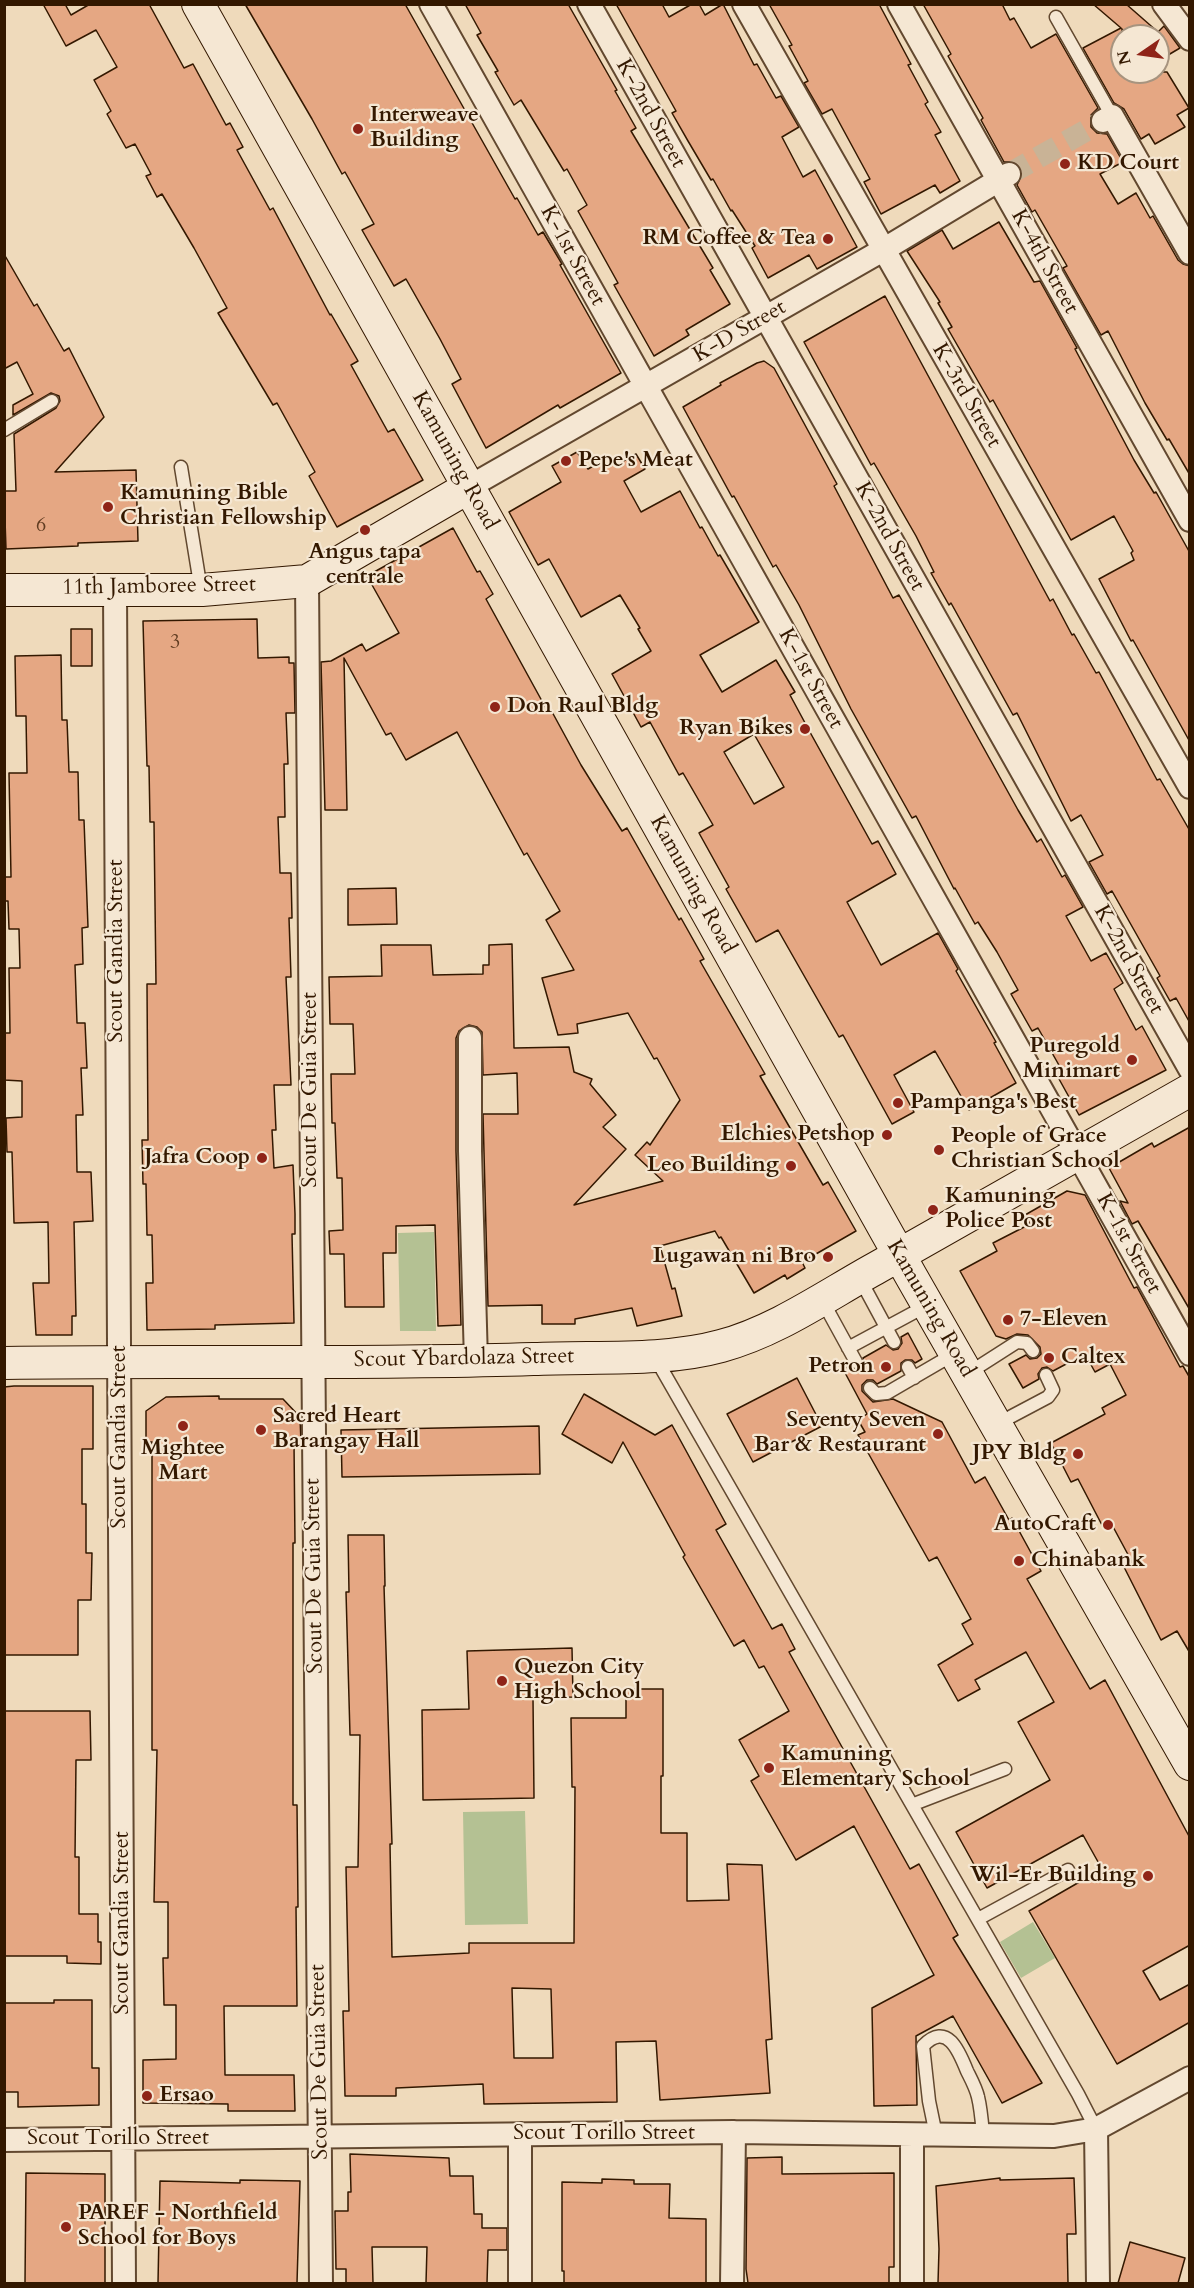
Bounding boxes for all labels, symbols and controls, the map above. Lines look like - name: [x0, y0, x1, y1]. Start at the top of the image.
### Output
- north arrow: [1110, 24, 1170, 84]
- text: N: [1112, 48, 1137, 67]
- street label: K-2nd Street: [609, 55, 691, 173]
- place label: Interweave Building: [370, 103, 479, 154]
- marker: Interweave Building: [351, 122, 365, 136]
- place label: KD Court: [1077, 151, 1179, 177]
- marker: KD Court: [1058, 157, 1072, 171]
- street label: K-1st Street: [534, 201, 610, 311]
- street label: K-4th Street: [1005, 205, 1083, 319]
- place label: RM Coffee & Tea: [642, 226, 816, 252]
- marker: RM Coffee & Tea: [821, 232, 835, 246]
- street label: K-D Street: [689, 295, 791, 369]
- street label: K-3rd Street: [926, 339, 1006, 453]
- street label: Kamuning Road: [405, 387, 503, 535]
- place label: Pepe's Meat: [578, 448, 693, 474]
- marker: Pepe's Meat: [559, 454, 573, 468]
- street label: K-2nd Street: [848, 478, 930, 596]
- place label: Kamuning Bible Christian Fellowship: [120, 481, 327, 532]
- marker: Kamuning Bible Christian Fellowship: [101, 500, 115, 514]
- house number: 6: [36, 514, 46, 538]
- marker: Angus tapa centrale: [358, 523, 372, 537]
- place label: Angus tapa centrale: [309, 540, 421, 592]
- street label: 11th Jamboree Street: [62, 572, 256, 602]
- street label: K-1st Street: [772, 624, 848, 734]
- house number: 3: [170, 631, 180, 655]
- place label: Don Raul Bldg: [507, 694, 658, 720]
- marker: Don Raul Bldg: [488, 700, 502, 714]
- place label: Ryan Bikes: [679, 716, 793, 742]
- marker: Ryan Bikes: [798, 722, 812, 736]
- street label: Kamuning Road: [643, 811, 741, 959]
- street label: Scout Gandia Street: [104, 859, 130, 1043]
- street label: K-2nd Street: [1087, 901, 1169, 1019]
- street label: Scout De Guia Street: [298, 992, 324, 1188]
- place label: Puregold Minimart: [1023, 1034, 1120, 1086]
- marker: Puregold Minimart: [1125, 1053, 1139, 1067]
- place label: Pampanga's Best: [910, 1090, 1077, 1116]
- marker: Pampanga's Best: [891, 1096, 905, 1110]
- place label: Elchies Petshop: [721, 1122, 875, 1148]
- place label: People of Grace Christian School: [951, 1124, 1120, 1176]
- marker: Elchies Petshop: [880, 1128, 894, 1142]
- marker: People of Grace Christian School: [932, 1143, 946, 1157]
- place label: Jafra Coop: [144, 1145, 250, 1171]
- marker: Jafra Coop: [255, 1151, 269, 1165]
- place label: Leo Building: [647, 1153, 779, 1179]
- marker: Leo Building: [784, 1159, 798, 1173]
- place label: Kamuning Police Post: [945, 1184, 1055, 1236]
- street label: K-1st Street: [1090, 1189, 1166, 1299]
- marker: Kamuning Police Post: [926, 1203, 940, 1217]
- street label: Kamuning Road: [880, 1236, 980, 1382]
- place label: Lugawan ni Bro: [653, 1244, 816, 1270]
- marker: Lugawan ni Bro: [821, 1250, 835, 1264]
- place label: 7-Eleven: [1020, 1307, 1108, 1333]
- marker: 7-Eleven: [1001, 1313, 1015, 1327]
- street label: Scout Ybardolaza Street: [354, 1344, 574, 1374]
- street label: Scout Gandia Street: [107, 1345, 133, 1529]
- place label: Caltex: [1061, 1345, 1126, 1371]
- marker: Caltex: [1042, 1351, 1056, 1365]
- place label: Petron: [808, 1354, 874, 1380]
- marker: Petron: [879, 1360, 893, 1374]
- place label: Sacred Heart Barangay Hall: [273, 1404, 419, 1456]
- place label: Seventy Seven Bar & Restaurant: [754, 1408, 926, 1460]
- marker: Mightee Mart: [176, 1419, 190, 1433]
- marker: Sacred Heart Barangay Hall: [254, 1423, 268, 1437]
- marker: Seventy Seven Bar & Restaurant: [931, 1427, 945, 1441]
- place label: Mightee Mart: [141, 1436, 225, 1488]
- place label: JPY Bldg: [972, 1441, 1066, 1467]
- marker: JPY Bldg: [1071, 1447, 1085, 1461]
- street label: Scout De Guia Street: [300, 1478, 330, 1674]
- place label: AutoCraft: [994, 1512, 1096, 1538]
- marker: AutoCraft: [1101, 1518, 1115, 1532]
- place label: Chinabank: [1031, 1548, 1145, 1574]
- marker: Chinabank: [1012, 1554, 1026, 1568]
- place label: Quezon City High School: [514, 1655, 644, 1706]
- marker: Quezon City High School: [495, 1674, 509, 1688]
- place label: Kamuning Elementary School: [781, 1742, 970, 1794]
- marker: Kamuning Elementary School: [762, 1761, 776, 1775]
- street label: Scout Gandia Street: [110, 1831, 136, 2015]
- place label: Wil-Er Building: [970, 1863, 1136, 1889]
- marker: Wil-Er Building: [1141, 1869, 1155, 1883]
- street label: Scout De Guia Street: [305, 1964, 335, 2160]
- place label: Ersao: [159, 2083, 214, 2109]
- marker: Ersao: [140, 2089, 154, 2103]
- street label: Scout Torillo Street: [513, 2121, 695, 2147]
- street label: Scout Torillo Street: [27, 2126, 209, 2152]
- place label: PAREF - Northfield School for Boys: [78, 2201, 278, 2252]
- marker: PAREF - Northfield School for Boys: [59, 2220, 73, 2234]

